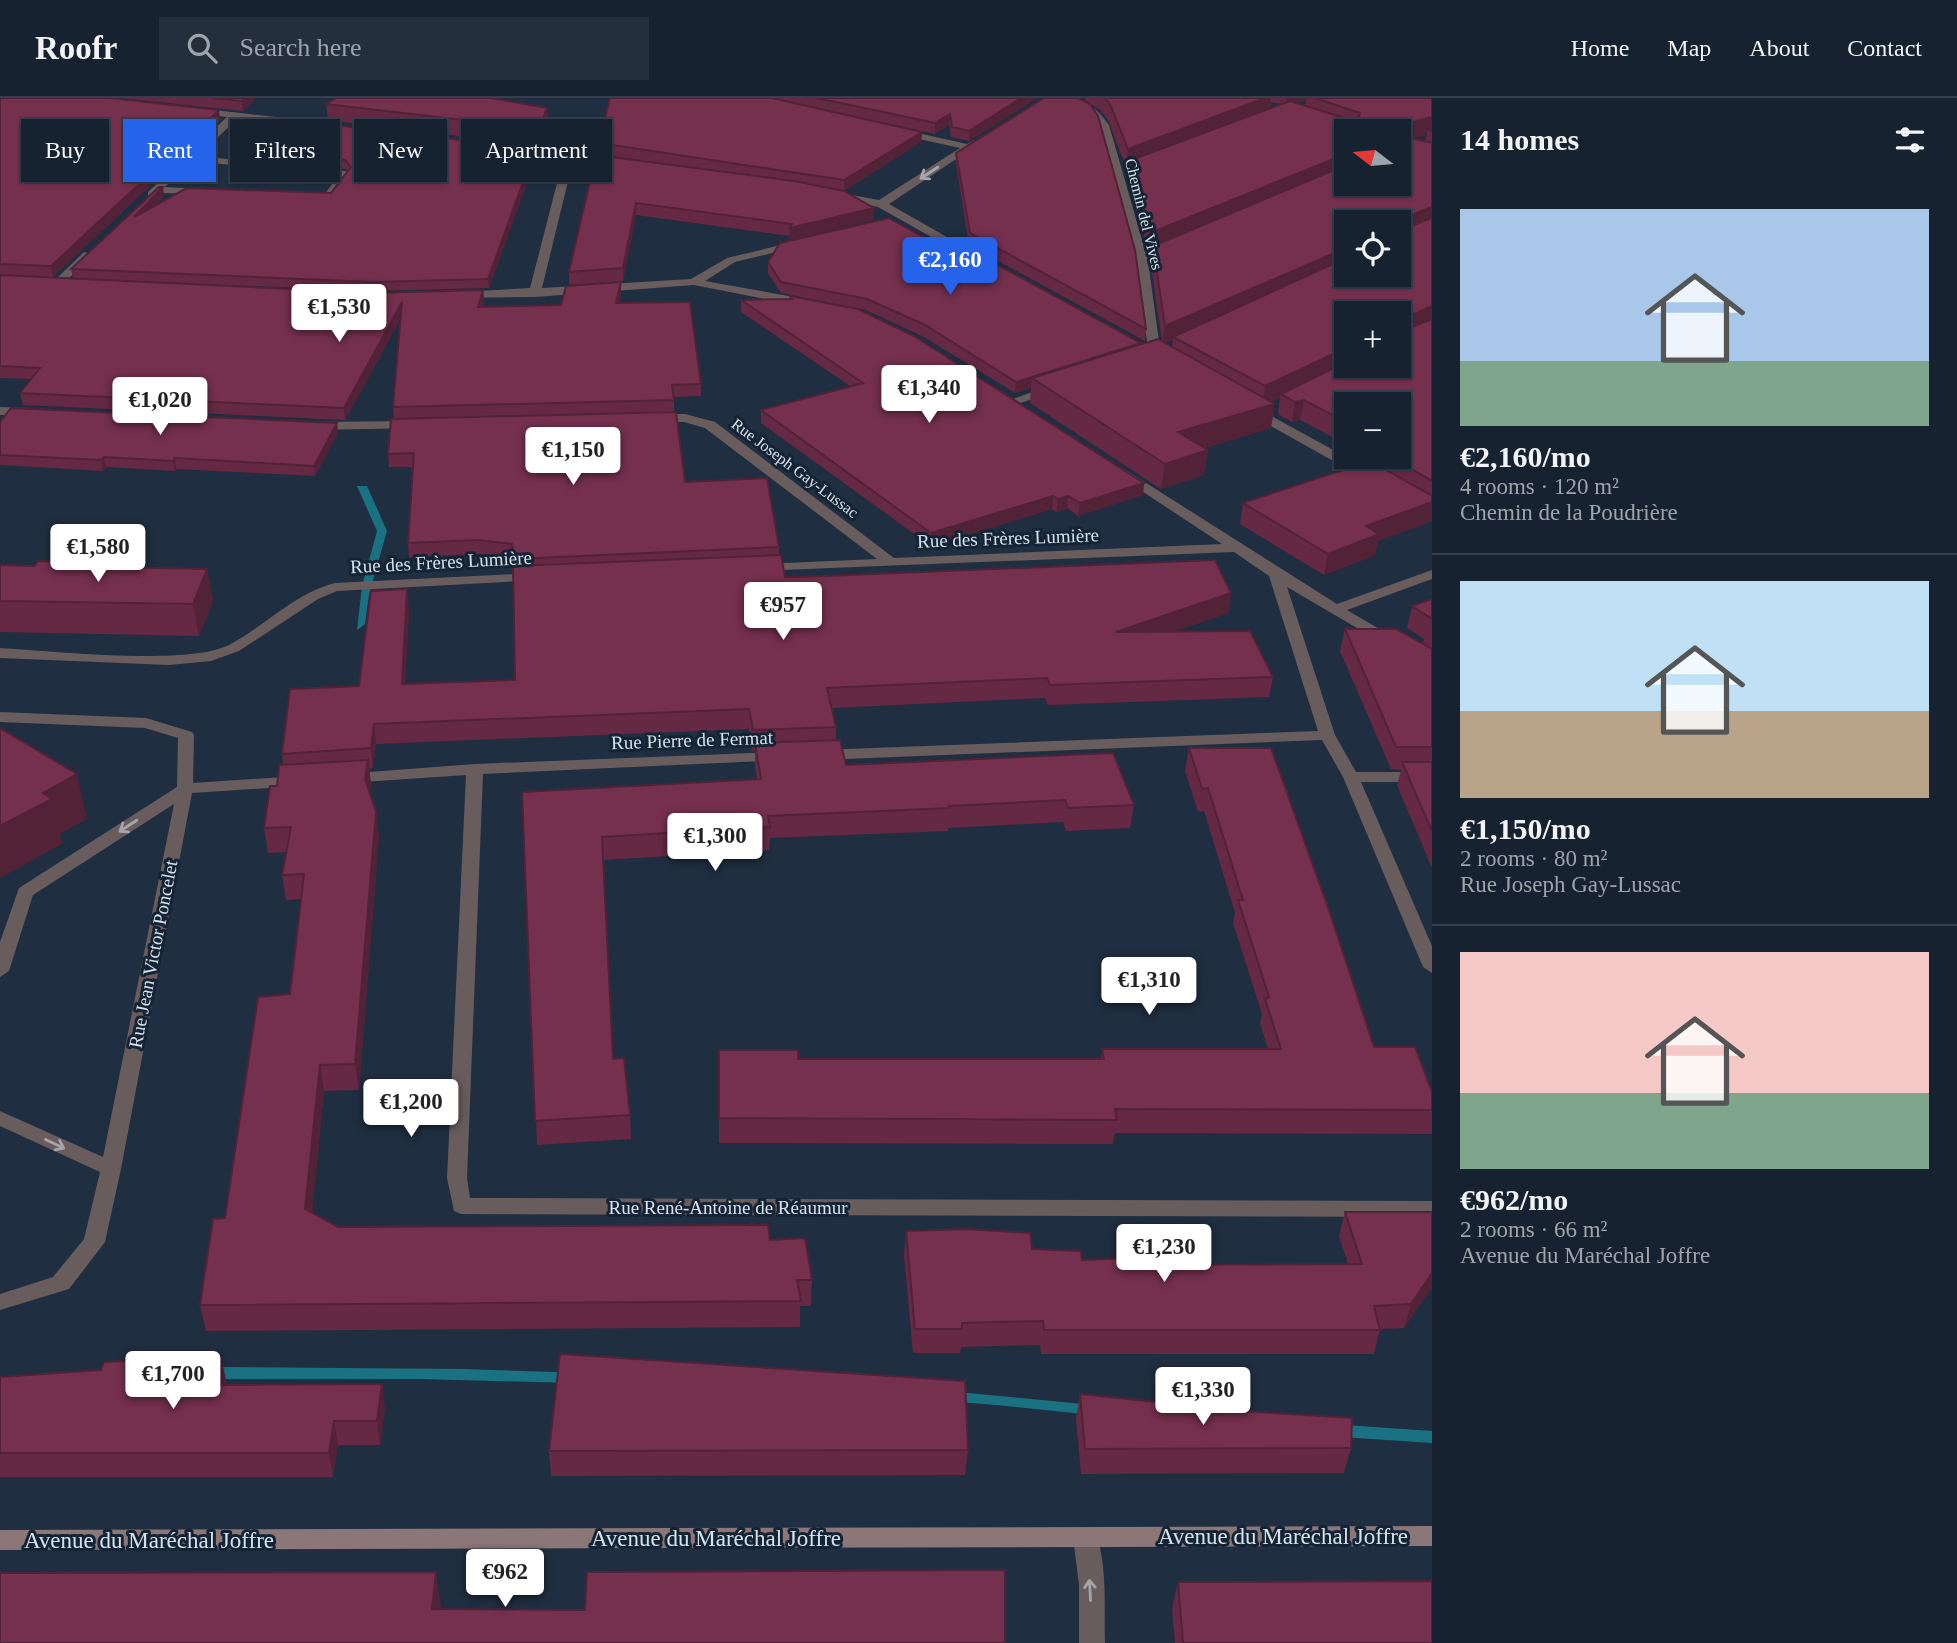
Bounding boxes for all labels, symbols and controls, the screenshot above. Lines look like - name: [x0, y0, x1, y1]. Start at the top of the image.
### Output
- search box: [159, 17, 649, 80]
- icon: search: [183, 29, 221, 67]
- text: Roofr: [35, 30, 117, 66]
- text: Search here: [239, 33, 361, 62]
- text: Home: [1571, 35, 1629, 61]
- text: Map: [1667, 35, 1711, 61]
- text: About: [1749, 35, 1809, 61]
- text: Contact: [1847, 35, 1922, 61]
- chip: Buy: [21, 119, 109, 182]
- chip: Rent: [123, 119, 216, 182]
- chip: Filters: [230, 119, 340, 182]
- chip: New: [354, 119, 447, 182]
- chip: Apartment: [461, 119, 612, 182]
- north arrow: [1334, 119, 1410, 196]
- map controls: [1334, 119, 1411, 469]
- icon: filters: [1891, 121, 1929, 159]
- text: 14 homes: [1460, 123, 1579, 156]
- street label: Chemin del Vives: [1122, 156, 1166, 272]
- one-way arrow: [920, 165, 939, 180]
- button: locate: [1334, 210, 1411, 287]
- pin: €2,160: [893, 238, 1007, 297]
- text: €2,160: [918, 247, 982, 272]
- icon: home: [1632, 255, 1758, 381]
- pin: €1,530: [282, 285, 396, 344]
- text: €1,530: [307, 294, 371, 319]
- button: +: [1334, 301, 1411, 378]
- pin: €1,340: [872, 366, 986, 425]
- text: €1,340: [897, 375, 961, 400]
- pin: €1,020: [103, 378, 217, 437]
- text: €1,020: [128, 387, 192, 412]
- button: −: [1334, 392, 1411, 469]
- street label: Rue Joseph Gay-Lussac: [728, 415, 862, 522]
- pin: €1,150: [516, 428, 630, 487]
- text: €1,150: [541, 437, 605, 462]
- text: €2,160/mo: [1460, 440, 1591, 473]
- text: 4 rooms · 120 m²: [1460, 474, 1619, 499]
- text: Chemin de la Poudrière: [1460, 500, 1678, 525]
- pin: €1,580: [41, 524, 155, 584]
- street label: Rue des Frères Lumière: [917, 524, 1099, 552]
- text: €1,580: [66, 534, 130, 559]
- street label: Rue des Frères Lumière: [350, 547, 532, 577]
- pin: €957: [742, 582, 824, 642]
- text: €957: [760, 592, 806, 617]
- icon: home: [1632, 627, 1758, 753]
- street label: Rue Pierre de Fermat: [611, 727, 774, 753]
- text: €1,150/mo: [1460, 812, 1591, 845]
- pin: €1,300: [658, 814, 772, 873]
- one-way arrow: [119, 818, 138, 833]
- text: €1,300: [683, 823, 747, 848]
- text: 2 rooms · 80 m²: [1460, 846, 1607, 871]
- street label: Rue Jean Victor Poncelet: [124, 858, 182, 1050]
- text: Rue Joseph Gay-Lussac: [1460, 872, 1681, 897]
- pin: €1,310: [1092, 958, 1206, 1017]
- text: €1,310: [1117, 967, 1181, 992]
- icon: home: [1632, 998, 1758, 1124]
- pin: €1,200: [354, 1080, 468, 1139]
- text: €1,200: [379, 1089, 443, 1114]
- one-way arrow: [44, 1138, 65, 1151]
- text: €962/mo: [1460, 1183, 1568, 1216]
- street label: Rue René-Antoine de Réaumur: [608, 1197, 848, 1218]
- text: 2 rooms · 66 m²: [1460, 1217, 1607, 1242]
- pin: €1,230: [1107, 1224, 1221, 1284]
- text: €1,230: [1132, 1234, 1196, 1259]
- text: Avenue du Maréchal Joffre: [1460, 1243, 1710, 1268]
- pin: €1,700: [116, 1352, 230, 1411]
- text: €1,700: [141, 1361, 205, 1386]
- pin: €1,330: [1146, 1368, 1260, 1427]
- text: €1,330: [1171, 1377, 1235, 1402]
- street label: Avenue du Maréchal Joffre: [1158, 1524, 1408, 1549]
- street label: Avenue du Maréchal Joffre: [591, 1526, 841, 1551]
- street label: Avenue du Maréchal Joffre: [24, 1528, 274, 1553]
- pin: €962: [464, 1550, 546, 1609]
- text: €962: [482, 1559, 528, 1584]
- one-way arrow: [1084, 1579, 1097, 1602]

